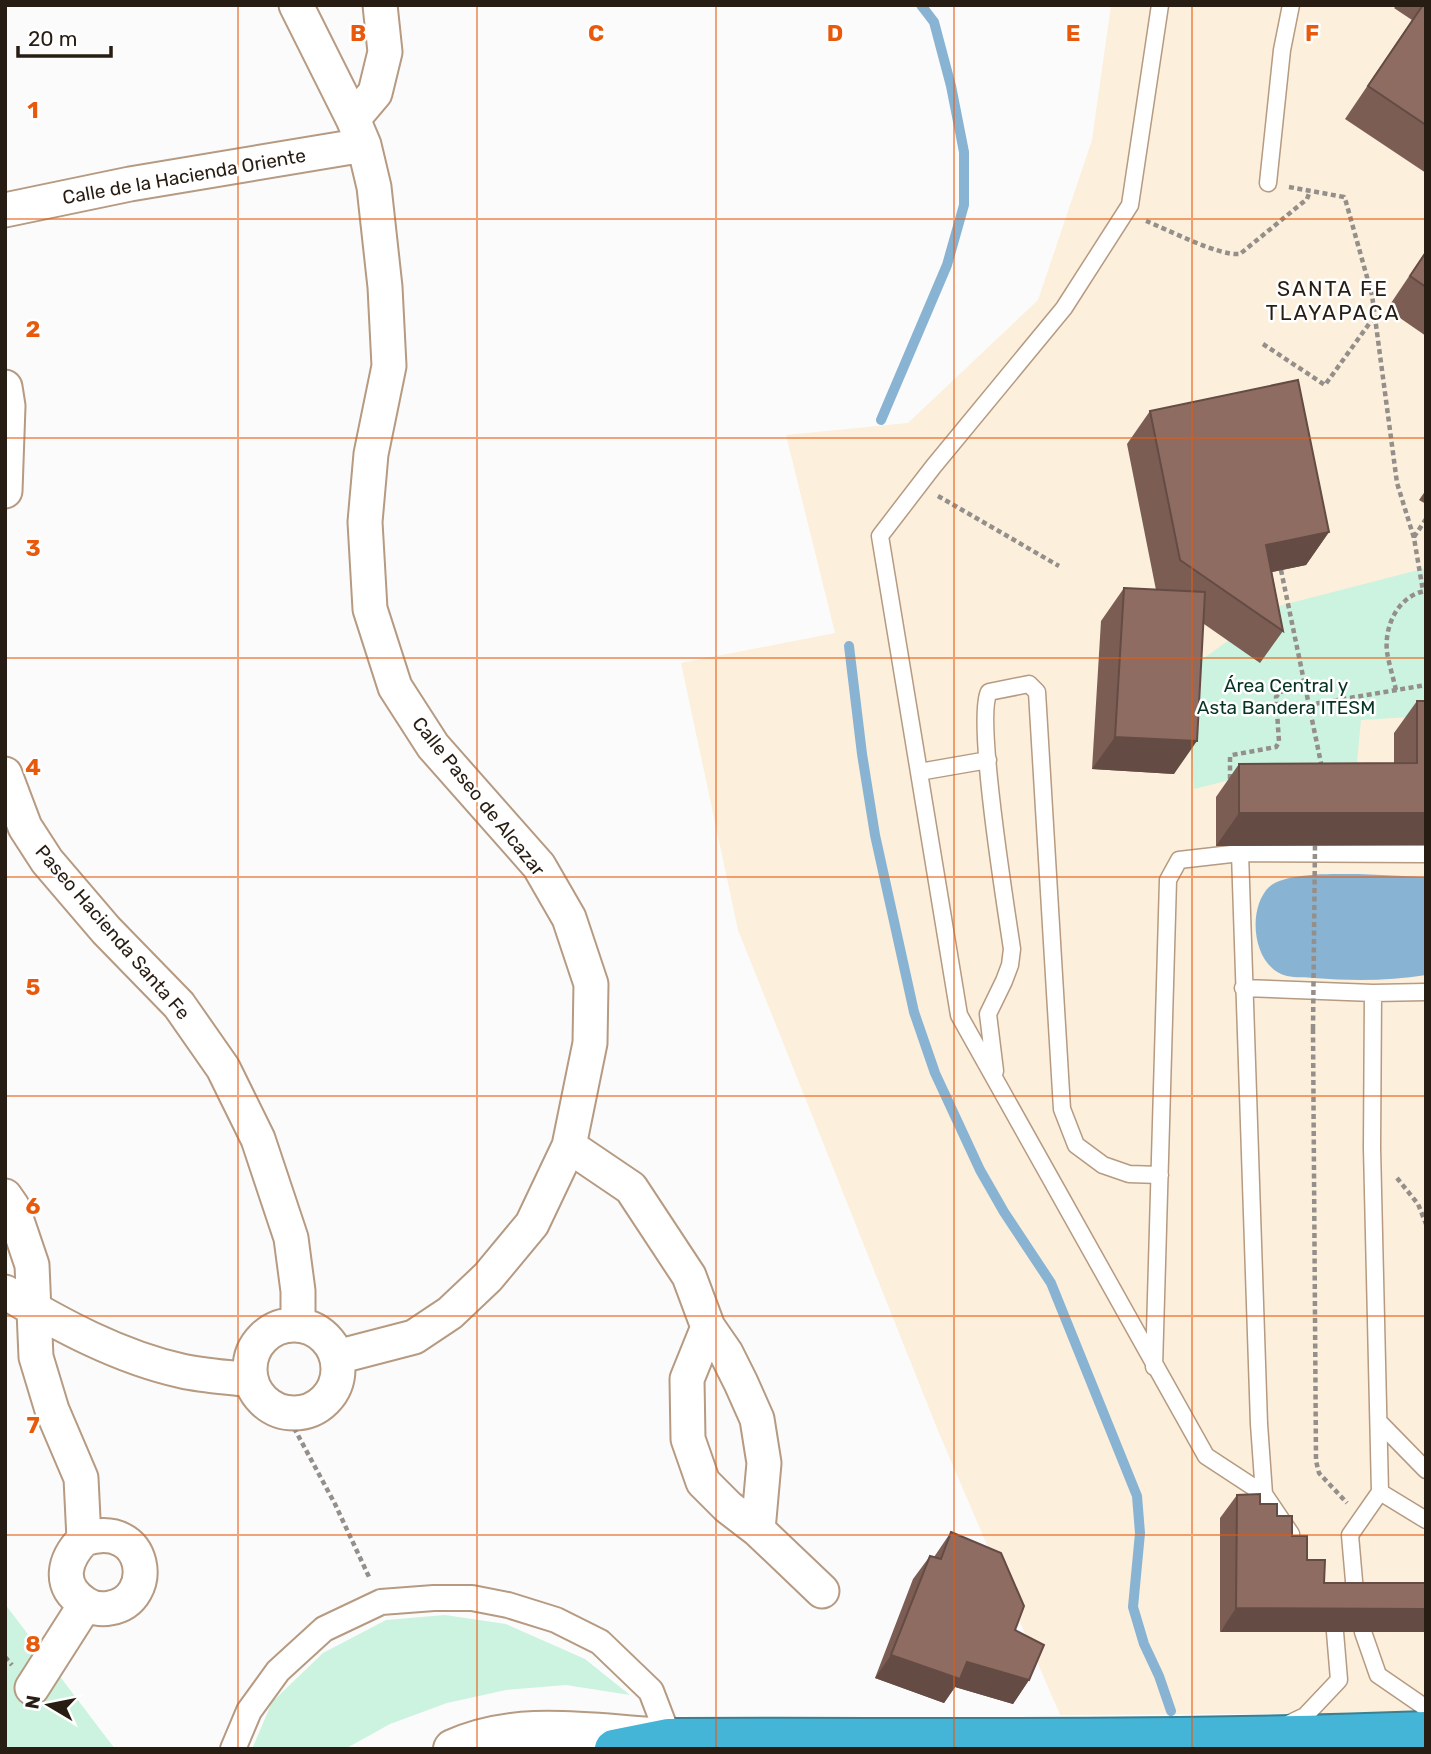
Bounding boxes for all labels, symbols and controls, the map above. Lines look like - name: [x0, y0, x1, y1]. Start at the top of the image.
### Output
- scale bar: [18, 14, 110, 58]
- text: B: [350, 19, 366, 47]
- text: C: [588, 19, 604, 47]
- text: D: [827, 19, 843, 47]
- text: E: [1066, 19, 1080, 47]
- text: F: [1305, 19, 1319, 47]
- text: 20 m: [28, 26, 77, 51]
- text: 1: [27, 96, 39, 124]
- street label: Calle de la Hacienda Oriente: [61, 144, 307, 209]
- district label: SANTA FE TLAYAPACA: [1265, 276, 1401, 325]
- text: 2: [26, 315, 40, 343]
- text: 3: [25, 534, 41, 562]
- park label: Área Central y Asta Bandera ITESM: [1197, 674, 1375, 719]
- street label: Calle Paseo de Alcazar: [407, 712, 550, 881]
- text: 4: [25, 753, 41, 781]
- street label: Paseo Hacienda Santa Fe: [30, 840, 195, 1024]
- text: 5: [26, 973, 41, 1001]
- text: 6: [26, 1192, 41, 1220]
- text: 7: [26, 1411, 40, 1439]
- text: 8: [25, 1630, 41, 1658]
- north arrow: [14, 1670, 84, 1740]
- text: N: [20, 1693, 45, 1711]

